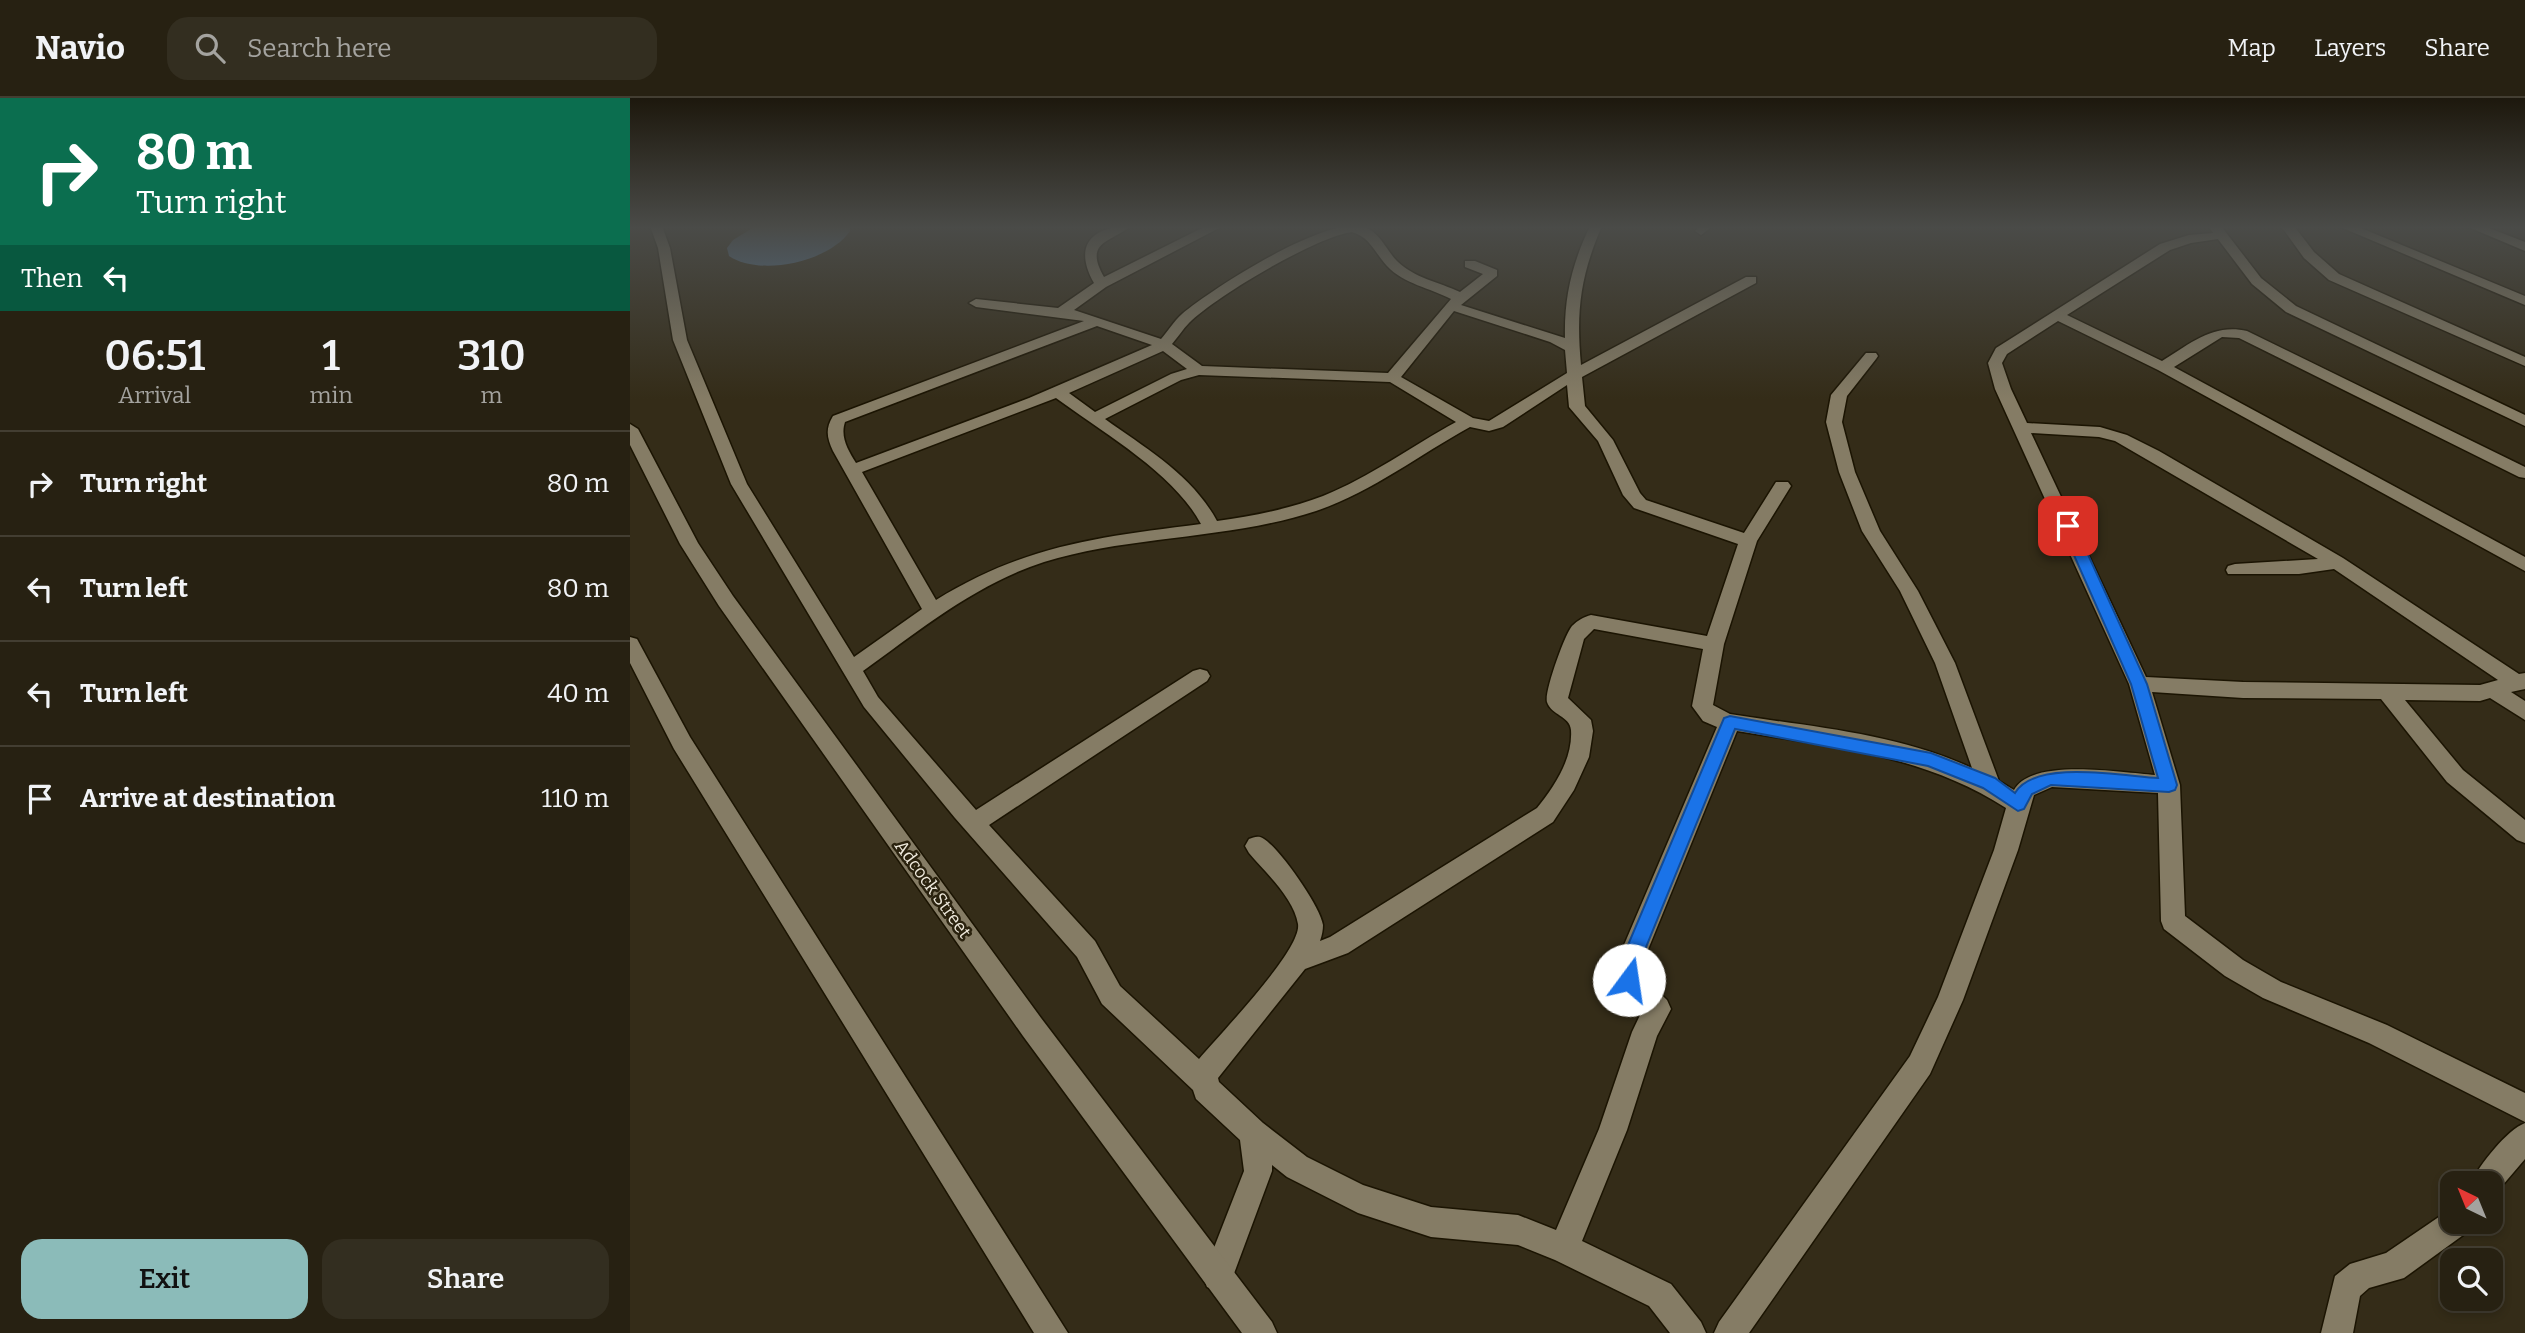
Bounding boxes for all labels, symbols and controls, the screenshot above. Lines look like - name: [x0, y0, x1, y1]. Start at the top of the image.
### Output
- search box: [167, 17, 657, 80]
- text: Navio: [35, 28, 125, 68]
- icon: search: [191, 29, 229, 67]
- text: Search here: [247, 33, 391, 64]
- text: Map: [2228, 34, 2276, 62]
- text: Layers: [2314, 34, 2386, 62]
- text: Share: [2424, 34, 2490, 62]
- text: 80 m: [136, 123, 252, 182]
- icon: right: [21, 126, 112, 217]
- text: Turn right: [136, 183, 287, 221]
- icon: left: [97, 259, 135, 297]
- text: Then: [21, 263, 83, 294]
- text: 06:51: [104, 331, 205, 381]
- text: 1: [322, 331, 340, 381]
- text: 310: [457, 331, 526, 381]
- text: Arrival: [118, 381, 191, 409]
- text: min: [310, 381, 353, 409]
- text: m: [480, 381, 502, 409]
- icon: right: [21, 465, 59, 503]
- text: Turn right: [80, 468, 207, 499]
- text: 80 m: [547, 468, 609, 499]
- pin: [2038, 496, 2098, 556]
- icon: arrive: [2049, 507, 2087, 545]
- icon: left: [21, 570, 59, 608]
- text: Turn left: [80, 573, 188, 604]
- text: 80 m: [547, 573, 609, 604]
- icon: left: [21, 675, 59, 713]
- text: Turn left: [80, 678, 188, 709]
- text: 40 m: [547, 678, 609, 709]
- icon: arrive: [21, 780, 59, 818]
- text: Arrive at destination: [80, 783, 335, 814]
- text: 110 m: [541, 783, 609, 814]
- street label: Adcock Street: [890, 836, 976, 943]
- position arrow: [1592, 943, 1666, 1017]
- north arrow: [2440, 1171, 2502, 1234]
- map controls: [2440, 1171, 2503, 1311]
- button: Exit: [21, 1239, 308, 1319]
- button: Share: [322, 1239, 609, 1319]
- button: search: [2440, 1248, 2503, 1311]

